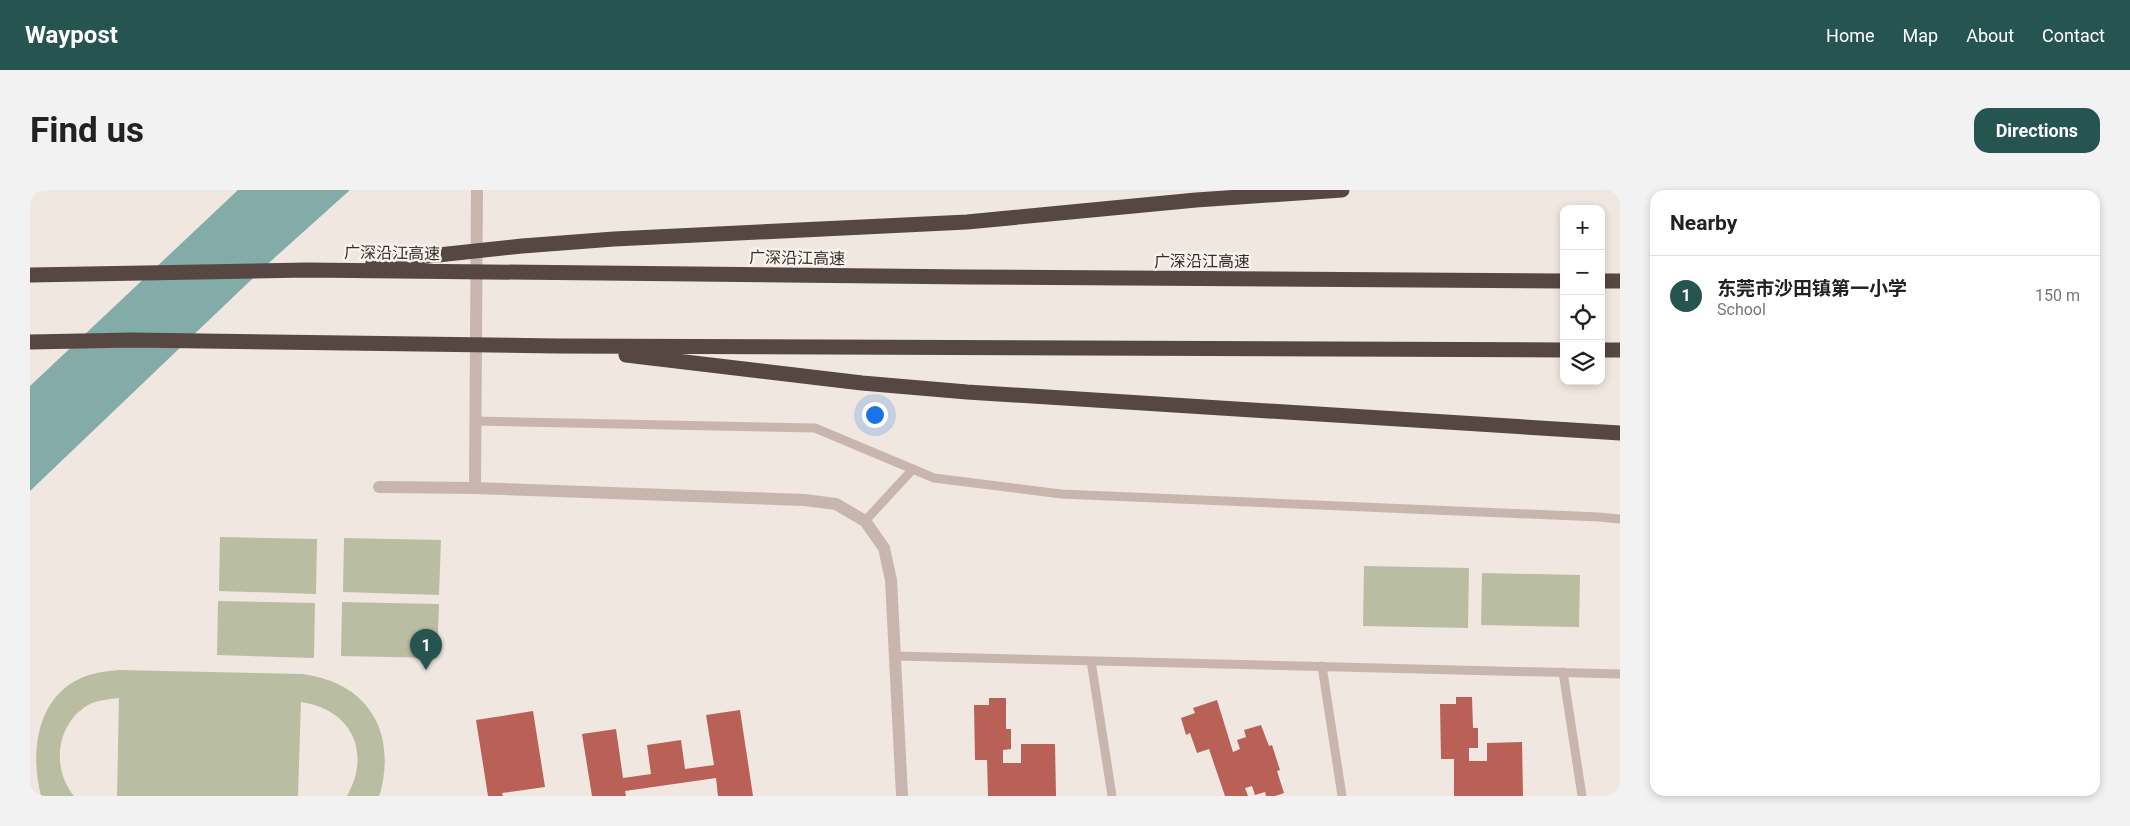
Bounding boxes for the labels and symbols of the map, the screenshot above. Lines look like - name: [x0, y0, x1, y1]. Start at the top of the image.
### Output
- street label: 广深沿江高速: [344, 243, 440, 263]
- street label: 广深沿江高速: [749, 248, 845, 268]
- street label: 广深沿江高速: [1154, 252, 1250, 271]
- your location: [862, 402, 888, 428]
- pin: 1: [410, 629, 442, 670]

